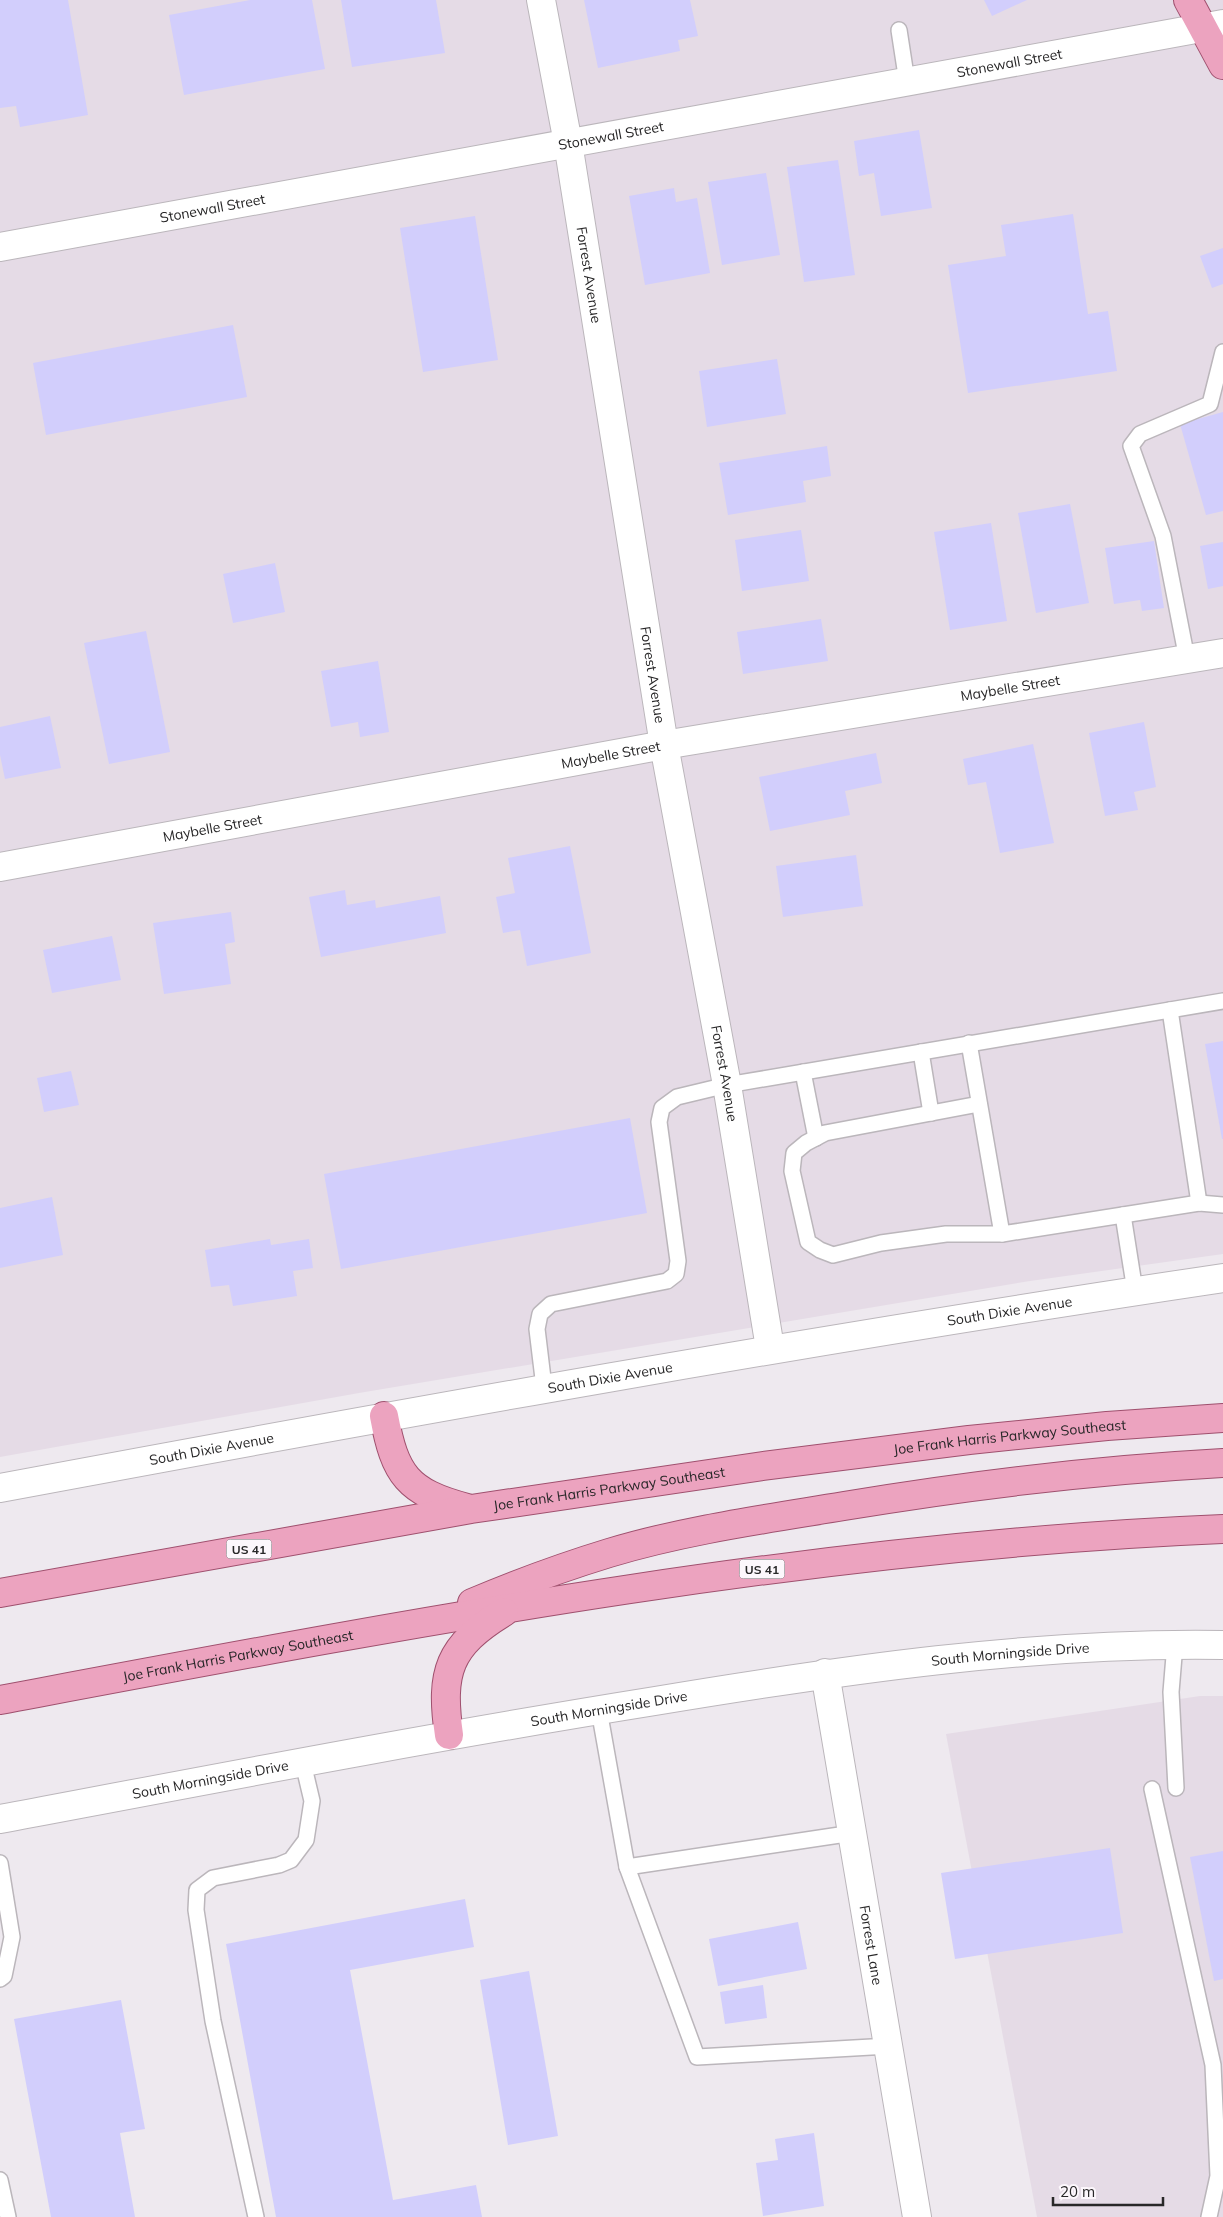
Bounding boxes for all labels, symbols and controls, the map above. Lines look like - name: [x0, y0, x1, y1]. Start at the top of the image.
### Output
- street label: Stonewall Street: [955, 45, 1064, 81]
- street label: Stonewall Street: [557, 117, 665, 154]
- street label: Stonewall Street: [158, 190, 267, 227]
- street label: Forrest Avenue: [572, 225, 606, 324]
- street label: Forrest Avenue: [636, 625, 669, 724]
- street label: Maybelle Street: [959, 671, 1061, 705]
- street label: Maybelle Street: [560, 737, 662, 773]
- street label: Maybelle Street: [161, 810, 264, 846]
- street label: Forrest Avenue: [707, 1024, 742, 1123]
- street label: South Dixie Avenue: [946, 1292, 1073, 1330]
- street label: South Dixie Avenue: [546, 1358, 674, 1397]
- street label: Joe Frank Harris Parkway Southeast: [892, 1416, 1127, 1458]
- street label: South Dixie Avenue: [148, 1429, 275, 1469]
- street label: Joe Frank Harris Parkway Southeast: [492, 1463, 726, 1515]
- road number: US 41: [226, 1540, 272, 1558]
- road number: US 41: [740, 1560, 784, 1578]
- street label: Joe Frank Harris Parkway Southeast: [121, 1626, 355, 1686]
- street label: South Morningside Drive: [930, 1639, 1090, 1670]
- street label: South Morningside Drive: [529, 1687, 689, 1730]
- street label: South Morningside Drive: [131, 1756, 290, 1803]
- street label: Forrest Lane: [855, 1904, 887, 1986]
- scale bar: [1053, 2174, 1163, 2206]
- text: 20 m: [1060, 2182, 1095, 2201]

